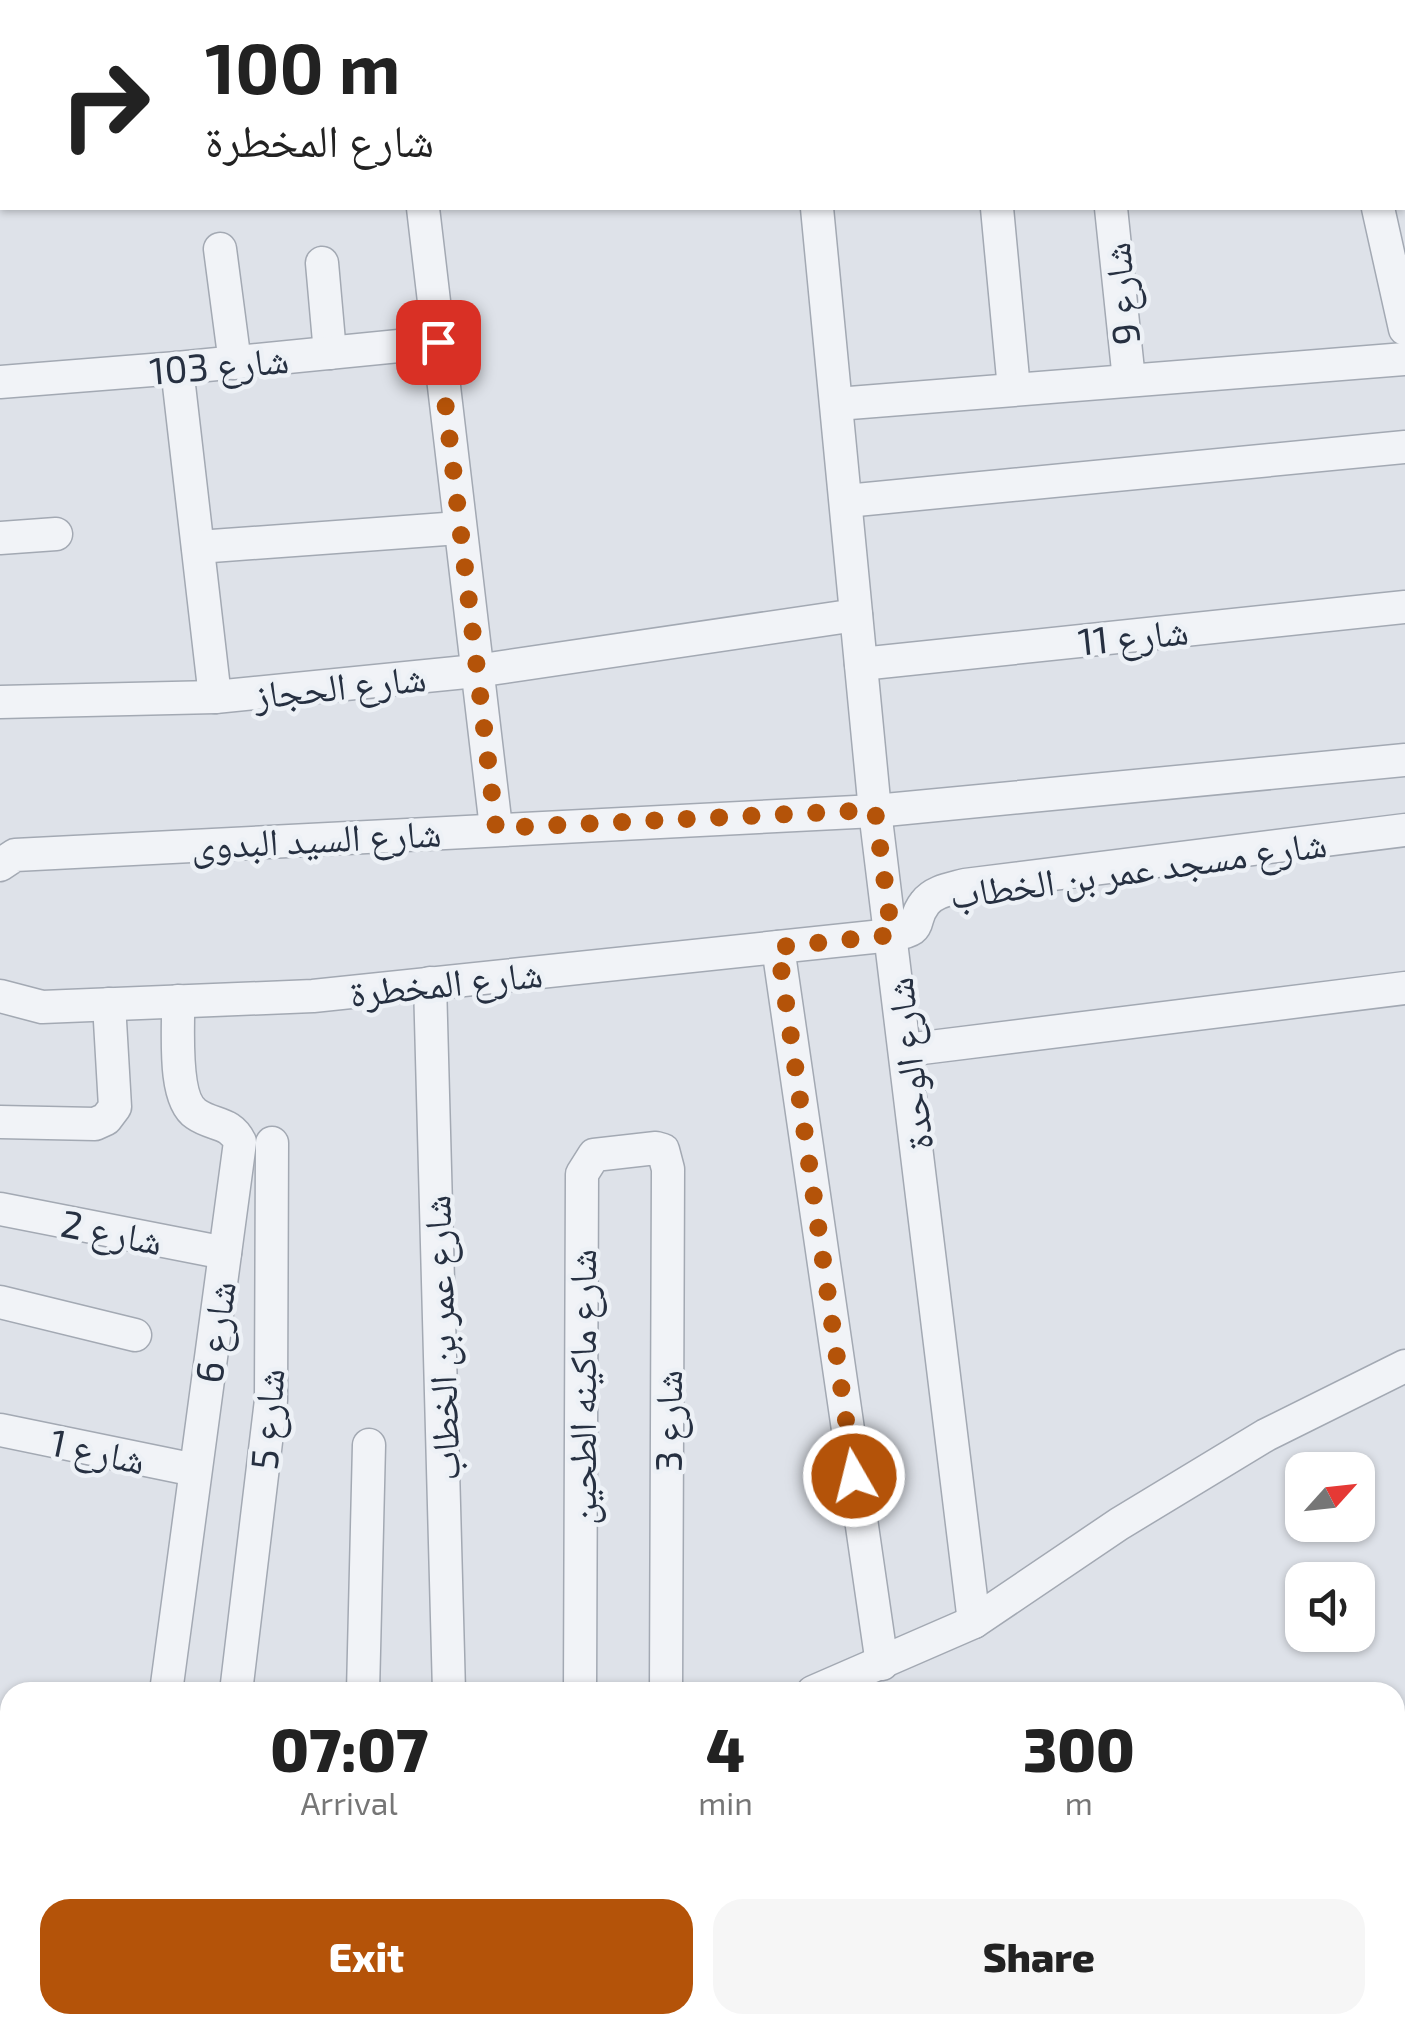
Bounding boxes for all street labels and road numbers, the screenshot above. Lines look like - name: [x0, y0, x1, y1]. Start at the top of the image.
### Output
- street label: شارع 9: [1092, 240, 1151, 347]
- street label: شارع 103: [147, 335, 291, 396]
- street label: شارع 11: [1075, 606, 1191, 667]
- street label: شارع الحجاز: [251, 653, 429, 720]
- street label: شارع السيد البدوى: [190, 808, 443, 871]
- street label: شارع مسجد عمر بن الخطاب: [947, 819, 1330, 920]
- street label: شارع المخطرة: [347, 949, 545, 1018]
- street label: شارع الوحدة: [875, 975, 944, 1153]
- street label: شارع عمر بن الخطاب: [412, 1194, 471, 1482]
- street label: شارع 2: [57, 1199, 166, 1266]
- street label: شارع ماكينه الطحين: [558, 1249, 607, 1525]
- street label: شارع 6: [184, 1278, 247, 1386]
- street label: شارع 5: [240, 1367, 295, 1471]
- street label: شارع 3: [644, 1370, 693, 1472]
- street label: شارع 1: [46, 1418, 150, 1485]

